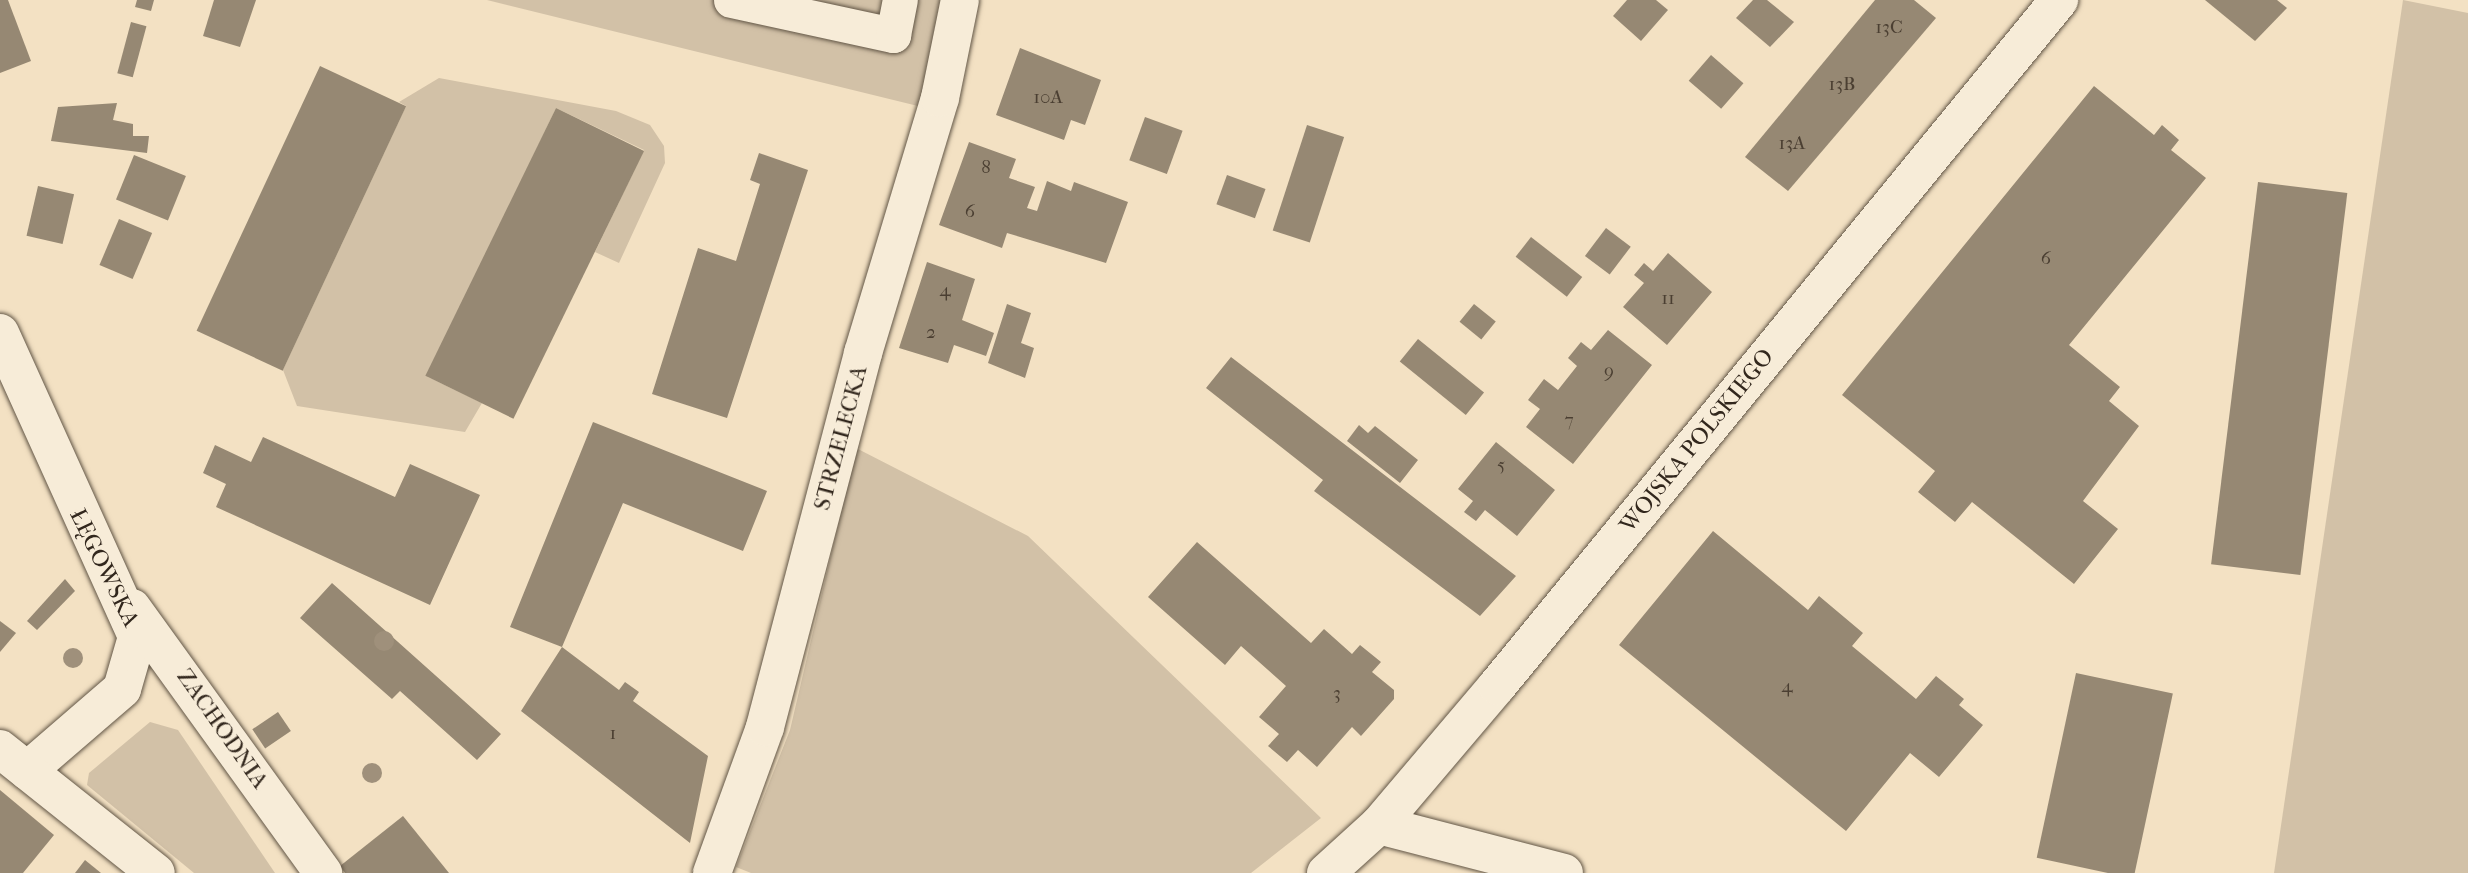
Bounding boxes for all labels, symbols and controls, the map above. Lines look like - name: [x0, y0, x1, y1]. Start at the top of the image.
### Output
- house number: 13C: [1875, 17, 1903, 39]
- house number: 13B: [1829, 74, 1855, 96]
- house number: 10A: [1033, 87, 1063, 109]
- house number: 13A: [1779, 133, 1805, 155]
- house number: 8: [981, 157, 991, 179]
- house number: 6: [965, 201, 975, 223]
- house number: 6: [2041, 248, 2051, 270]
- house number: 4: [939, 280, 951, 302]
- house number: 11: [1661, 288, 1675, 310]
- house number: 2: [926, 322, 936, 344]
- street label: WOJSKA POLSKIEGO: [1614, 343, 1780, 539]
- house number: 9: [1604, 361, 1614, 383]
- street label: STRZELECKA: [808, 363, 874, 513]
- house number: 7: [1564, 410, 1574, 432]
- house number: 5: [1497, 455, 1505, 477]
- street label: ŁĘGOWSKA: [64, 504, 144, 632]
- street label: ZACHODNIA: [171, 664, 273, 794]
- house number: 4: [1781, 676, 1793, 698]
- house number: 3: [1333, 683, 1341, 705]
- house number: 1: [610, 723, 616, 745]

